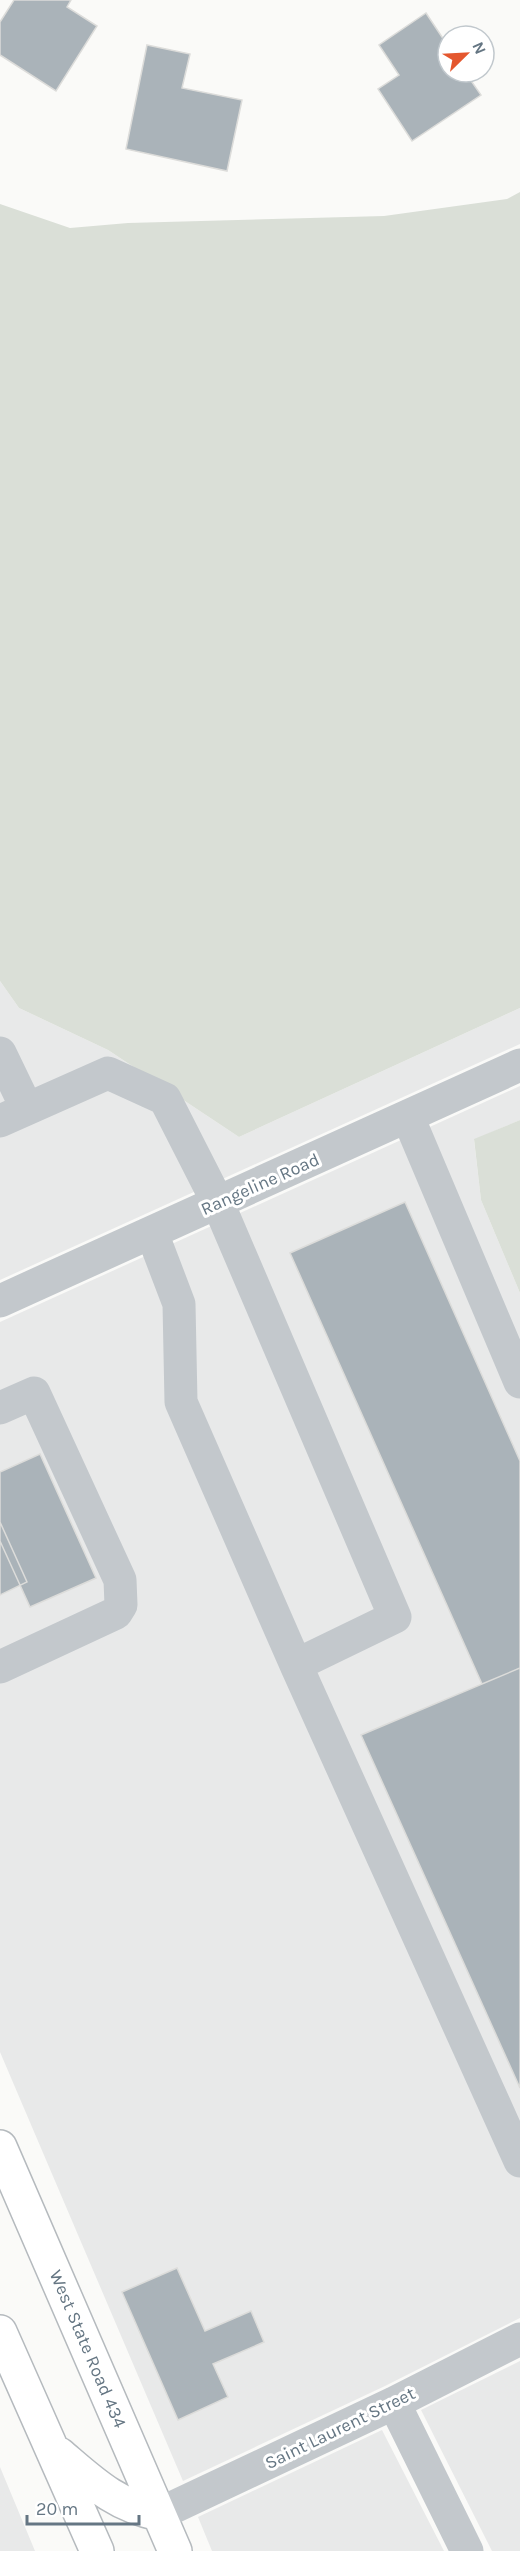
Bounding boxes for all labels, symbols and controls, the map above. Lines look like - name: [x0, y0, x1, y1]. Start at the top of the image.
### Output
- north arrow: [436, 24, 496, 84]
- text: N: [468, 39, 490, 57]
- street label: Rangeline Road: [197, 1148, 323, 1220]
- street label: West State Road 434: [45, 2267, 131, 2431]
- street label: Saint Laurent Street: [261, 2382, 419, 2474]
- scale bar: [27, 2488, 140, 2526]
- text: 20 m: [36, 2498, 78, 2520]

